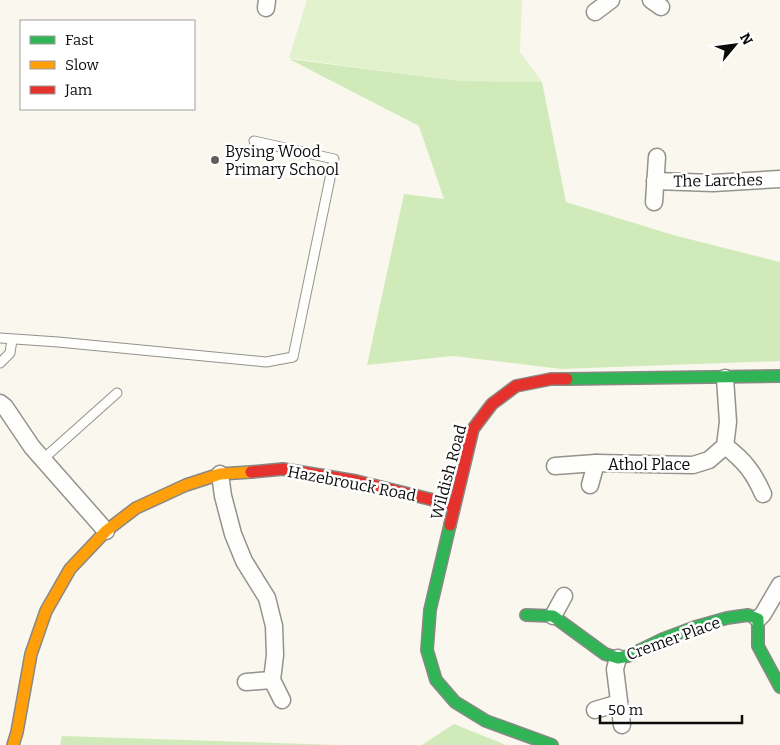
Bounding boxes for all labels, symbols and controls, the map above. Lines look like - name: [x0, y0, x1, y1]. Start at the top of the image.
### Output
- legend: [20, 20, 195, 110]
- north arrow: [710, 20, 760, 70]
- text: N: [736, 30, 756, 48]
- text: Fast: [65, 31, 94, 49]
- text: Slow: [65, 56, 100, 74]
- text: Jam: [64, 81, 93, 99]
- place label: Bysing Wood Primary School: [225, 142, 340, 179]
- marker: Bysing Wood Primary School: [209, 154, 221, 166]
- street label: The Larches: [673, 170, 763, 191]
- street label: Wildish Road: [427, 422, 470, 522]
- street label: Athol Place: [608, 455, 690, 474]
- street label: Hazebrouck Road: [286, 462, 418, 505]
- street label: Cremer Place: [624, 613, 723, 664]
- scale bar: [600, 692, 742, 724]
- text: 50 m: [608, 701, 644, 719]

